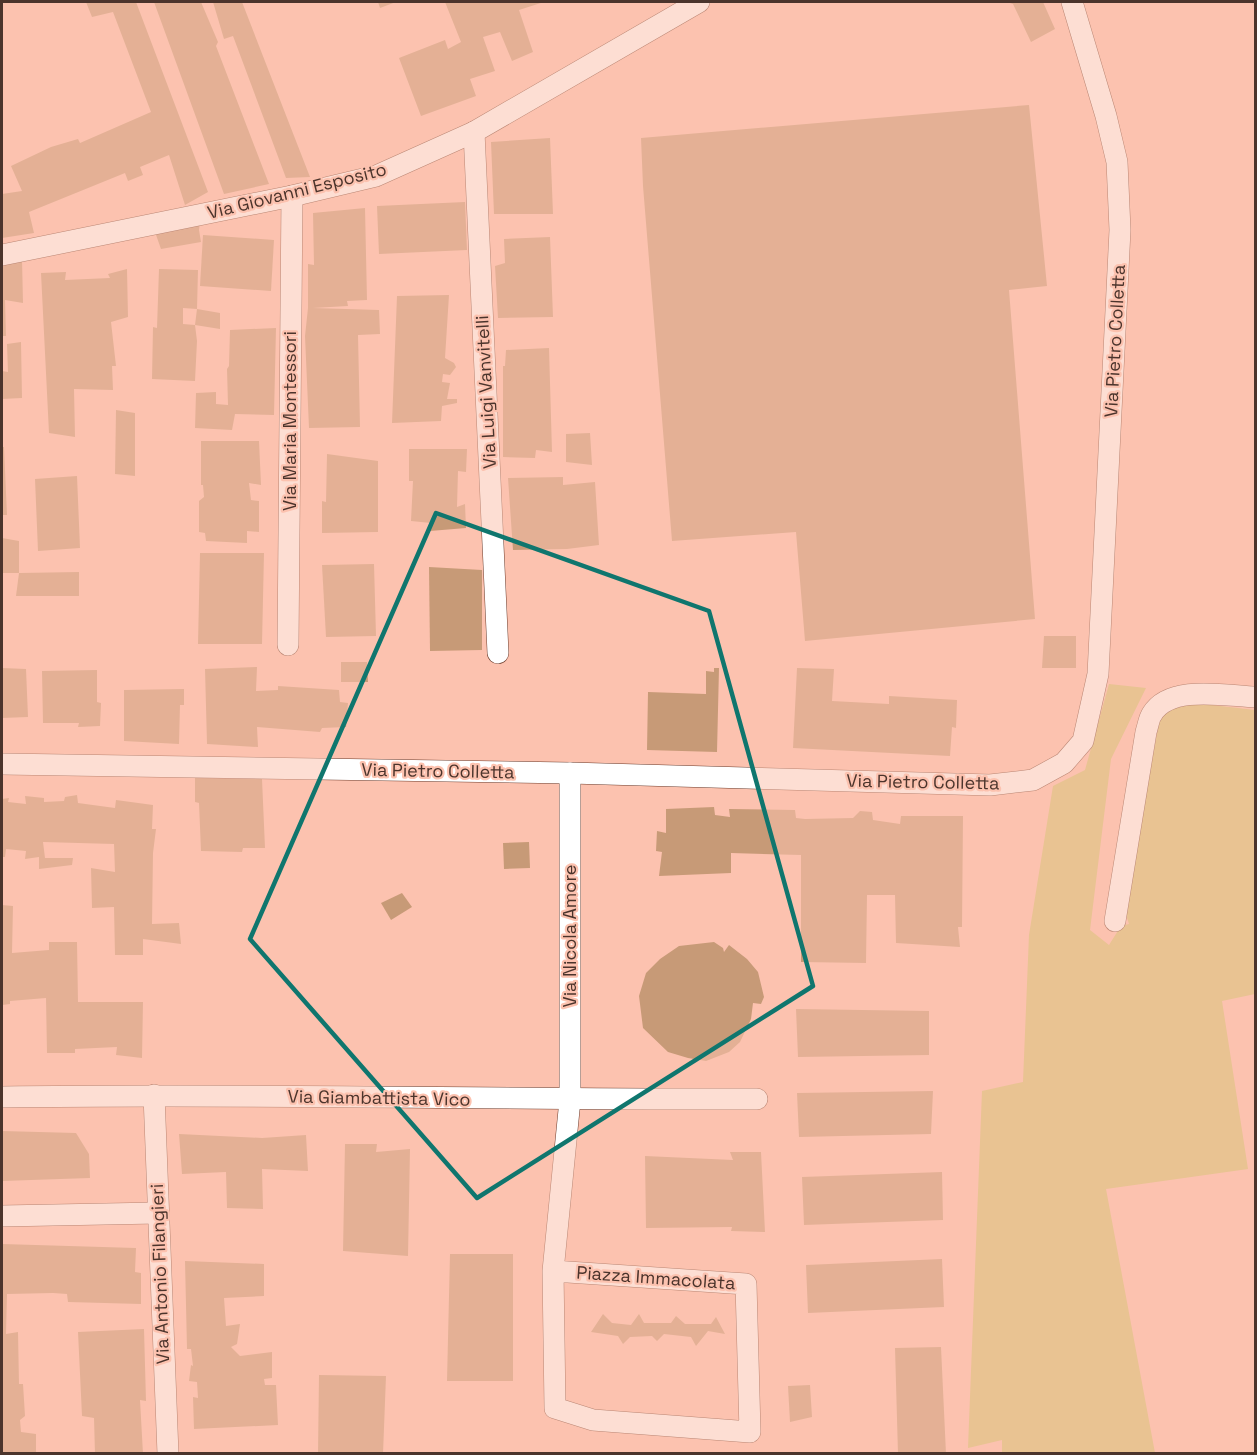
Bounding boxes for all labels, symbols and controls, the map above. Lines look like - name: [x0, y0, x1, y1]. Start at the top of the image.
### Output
- street label: Via Giovanni Esposito: [205, 157, 389, 224]
- street label: Via Pietro Colletta: [1099, 264, 1130, 418]
- street label: Via Luigi Vanvitelli: [470, 315, 501, 469]
- street label: Via Maria Montessori: [278, 331, 301, 511]
- street label: Via Pietro Colletta: [361, 758, 515, 783]
- street label: Via Pietro Colletta: [846, 769, 1000, 794]
- street label: Via Nicola Amore: [558, 865, 581, 1007]
- street label: Via Giambattista Vico: [287, 1084, 471, 1111]
- street label: Via Antonio Filangieri: [145, 1183, 174, 1365]
- street label: Piazza Immacolata: [576, 1260, 736, 1295]

